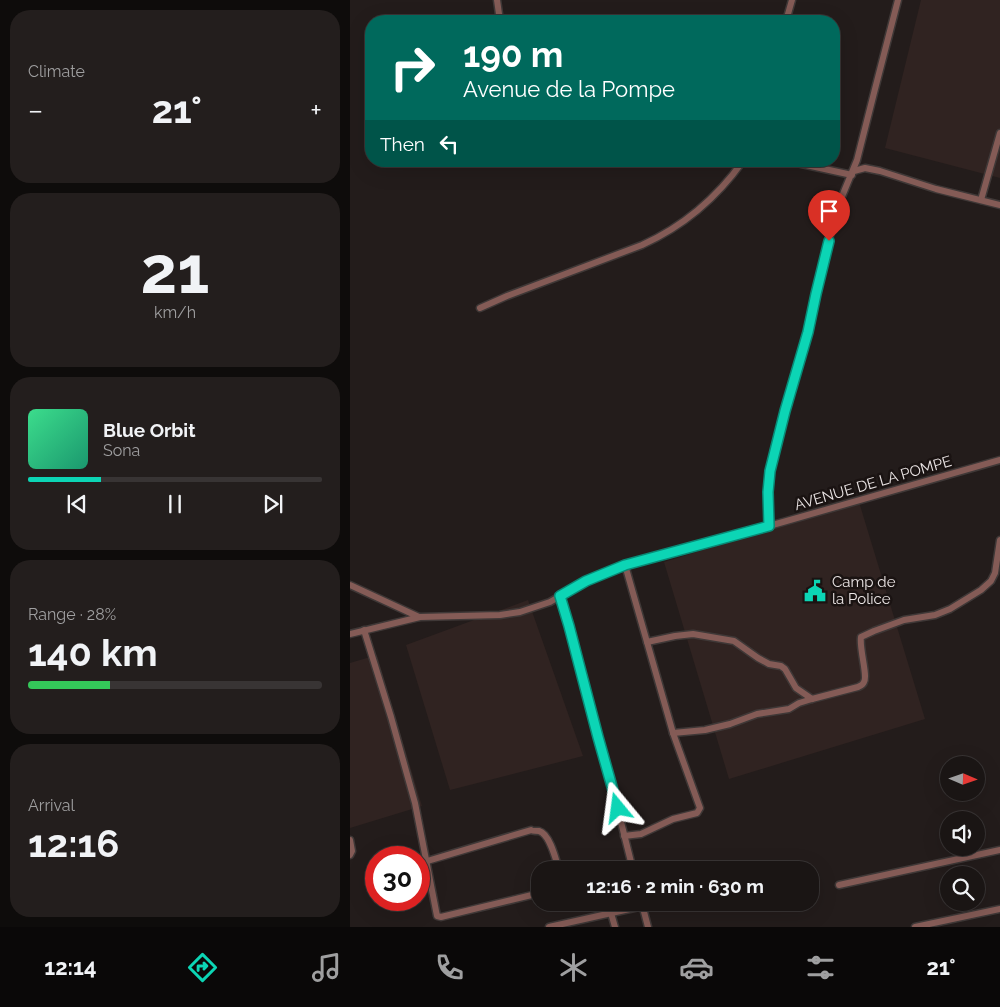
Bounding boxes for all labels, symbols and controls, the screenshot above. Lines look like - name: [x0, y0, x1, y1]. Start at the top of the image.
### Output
- text: 190 m: [463, 34, 563, 75]
- icon: right: [380, 35, 445, 100]
- text: Climate: [28, 62, 85, 81]
- text: Avenue de la Pompe: [463, 76, 675, 102]
- text: 21°: [152, 87, 202, 132]
- text: −: [28, 94, 43, 127]
- text: +: [310, 94, 322, 127]
- icon: left: [435, 130, 463, 158]
- text: Then: [380, 133, 425, 155]
- pin: [808, 190, 850, 241]
- icon: arrive: [815, 197, 843, 225]
- text: 21: [141, 232, 209, 308]
- text: km/h: [154, 303, 196, 322]
- text: Blue Orbit: [103, 419, 195, 441]
- text: Sona: [103, 441, 140, 460]
- street label: AVENUE DE LA POMPE: [792, 452, 954, 514]
- icon: previous: [63, 490, 91, 518]
- icon: pause: [161, 490, 189, 518]
- icon: next: [259, 490, 287, 518]
- place label: Camp de la Police: [832, 573, 896, 608]
- public building icon: Camp de la Police: [802, 578, 828, 604]
- text: Range · 28%: [28, 605, 116, 624]
- text: 140 km: [28, 630, 158, 675]
- north arrow: [940, 756, 985, 801]
- map controls: [940, 756, 985, 911]
- position arrow: [591, 781, 643, 833]
- text: Arrival: [28, 796, 75, 815]
- button: sound: [940, 811, 985, 856]
- text: 12:16: [28, 821, 119, 866]
- speed limit sign: 30: [365, 846, 430, 911]
- button: search: [940, 866, 985, 911]
- text: 12:16 · 2 min · 630 m: [586, 875, 764, 897]
- icon: directions: [185, 950, 220, 985]
- icon: music: [309, 950, 344, 985]
- icon: phone: [432, 950, 467, 985]
- icon: climate: [556, 950, 591, 985]
- icon: car: [679, 950, 714, 985]
- icon: filters: [803, 950, 838, 985]
- text: 12:14: [44, 954, 96, 980]
- text: 21°: [927, 954, 956, 980]

